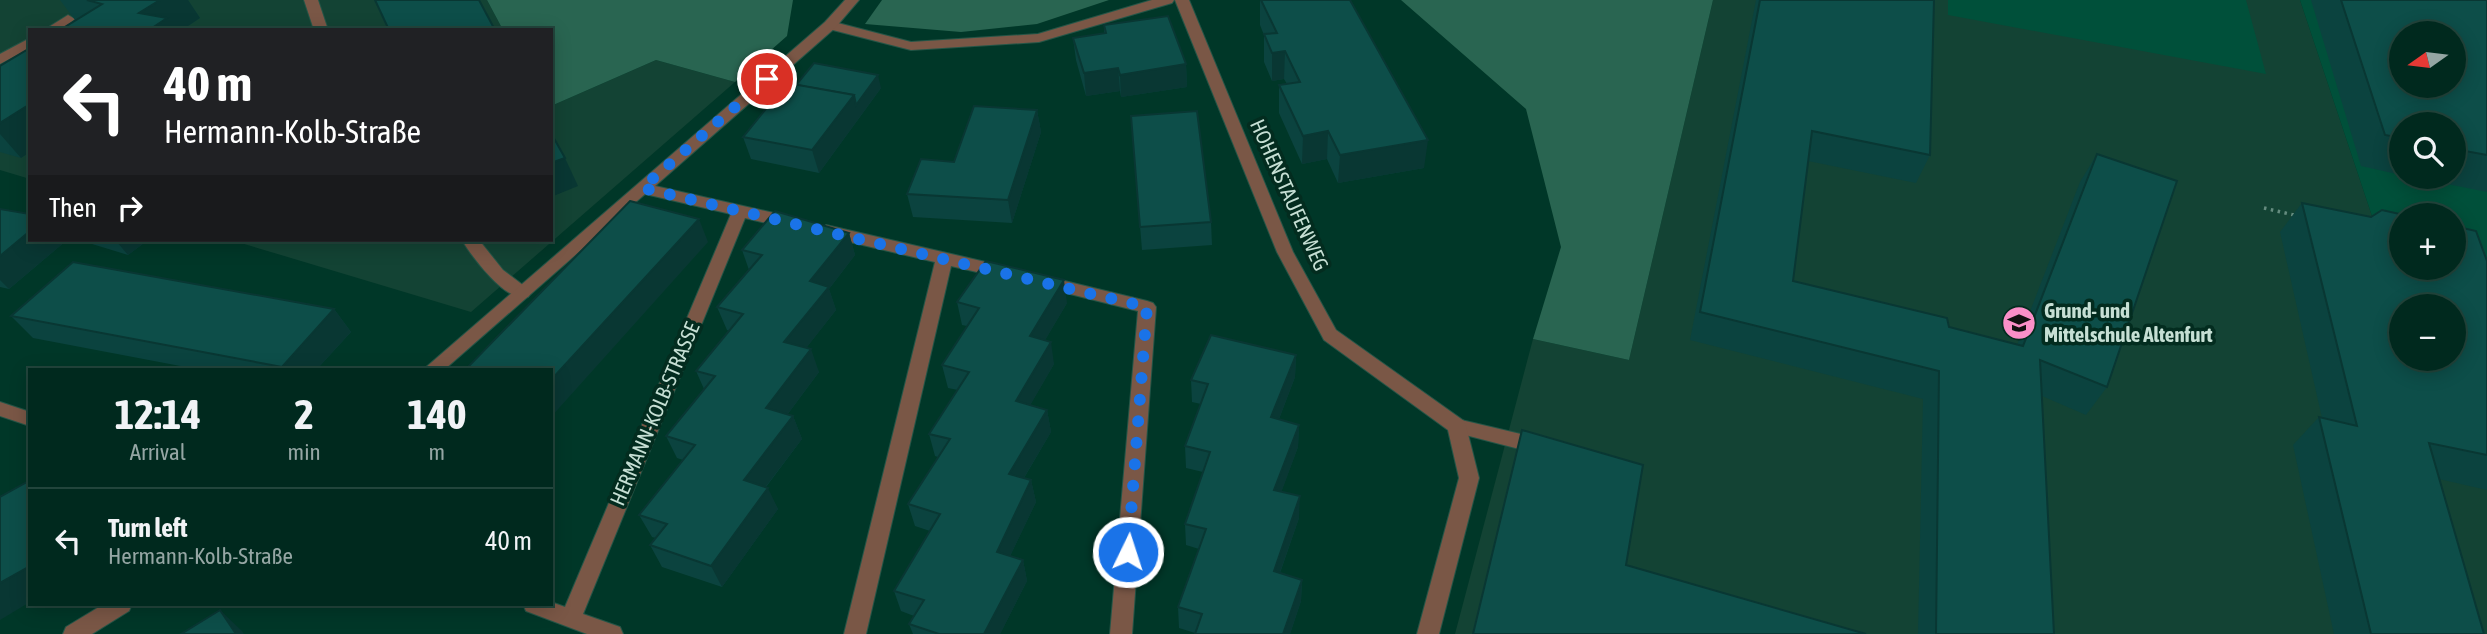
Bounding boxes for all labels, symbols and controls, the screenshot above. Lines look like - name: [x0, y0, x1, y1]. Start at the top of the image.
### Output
- north arrow: [2389, 21, 2466, 98]
- map controls: [2389, 21, 2466, 371]
- pin: [737, 49, 797, 109]
- text: 40 m: [164, 55, 252, 111]
- icon: left: [49, 56, 140, 147]
- icon: arrive: [748, 60, 786, 98]
- button: search: [2389, 112, 2466, 189]
- text: Hermann-Kolb-Straße: [164, 113, 421, 150]
- street label: HOHENSTAUFENWEG: [1246, 115, 1334, 274]
- icon: right: [111, 189, 149, 227]
- text: Then: [49, 193, 97, 223]
- button: +: [2389, 203, 2466, 280]
- button: −: [2389, 294, 2466, 371]
- place label: Grund- und Mittelschule Altenfurt: [2044, 298, 2213, 346]
- school or university icon: Grund- und Mittelschule Altenfurt: [2000, 304, 2038, 342]
- street label: HERMANN-KOLB-STRASSE: [605, 318, 704, 509]
- text: 12:14: [115, 390, 201, 438]
- text: 2: [294, 390, 314, 438]
- text: 140: [407, 390, 466, 438]
- text: Arrival: [130, 439, 186, 465]
- text: min: [288, 439, 321, 465]
- text: m: [429, 439, 445, 465]
- text: Turn left: [108, 513, 188, 543]
- position arrow: [1091, 515, 1165, 589]
- icon: left: [49, 522, 87, 560]
- text: 40 m: [485, 526, 532, 556]
- text: Hermann-Kolb-Straße: [108, 543, 293, 569]

